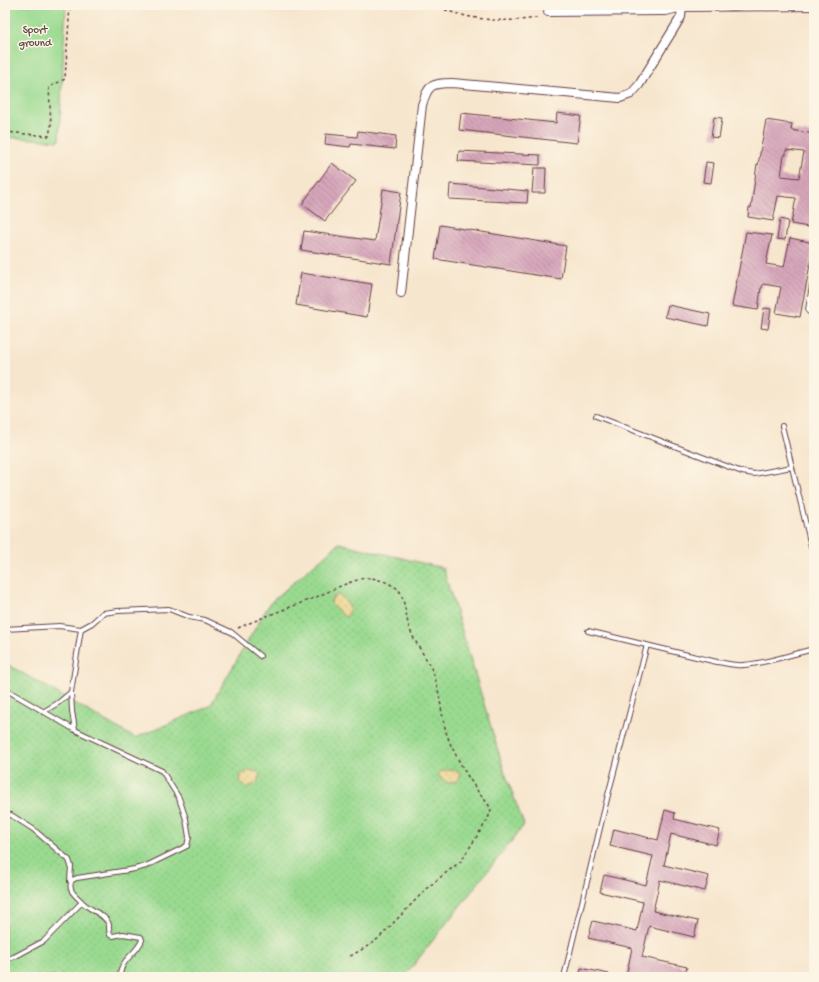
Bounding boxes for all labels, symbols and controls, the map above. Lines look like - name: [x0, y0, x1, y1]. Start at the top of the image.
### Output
- park label: Sport ground: [19, 25, 53, 50]

